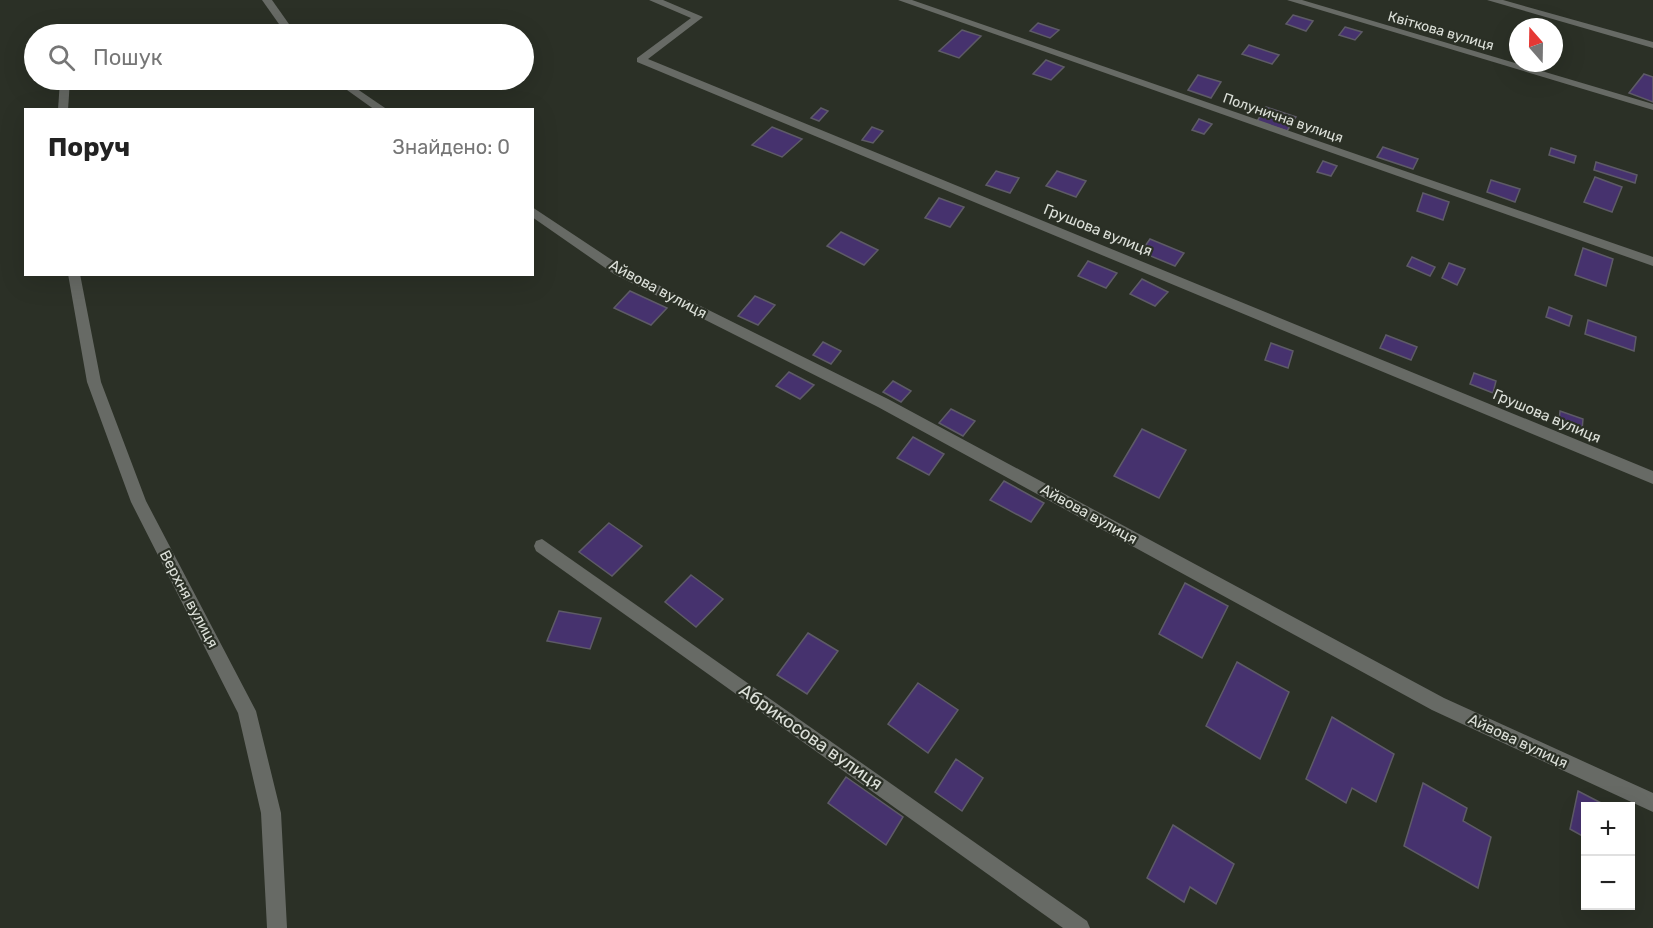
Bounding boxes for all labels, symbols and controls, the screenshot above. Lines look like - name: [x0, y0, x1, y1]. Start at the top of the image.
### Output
- street label: Квіткова вулиця: [1386, 8, 1496, 54]
- north arrow: [1509, 18, 1563, 72]
- search box: [24, 24, 534, 90]
- icon: search: [45, 41, 78, 74]
- text: Пошук: [93, 44, 163, 71]
- street label: Полунична вулиця: [1221, 89, 1345, 147]
- text: Поруч: [48, 132, 130, 163]
- text: Знайдено: 0: [393, 135, 510, 159]
- street label: Грушова вулиця: [1041, 200, 1155, 260]
- street label: Айвова вулиця: [606, 256, 710, 322]
- street label: Грушова вулиця: [1490, 385, 1604, 447]
- street label: Айвова вулиця: [1037, 480, 1141, 548]
- street label: Верхня вулиця: [156, 547, 222, 651]
- street label: Абрикосова вулиця: [735, 679, 887, 795]
- street label: Айвова вулиця: [1465, 710, 1571, 772]
- map controls: [1581, 802, 1635, 910]
- button: +: [1581, 802, 1635, 856]
- button: −: [1581, 856, 1635, 910]

